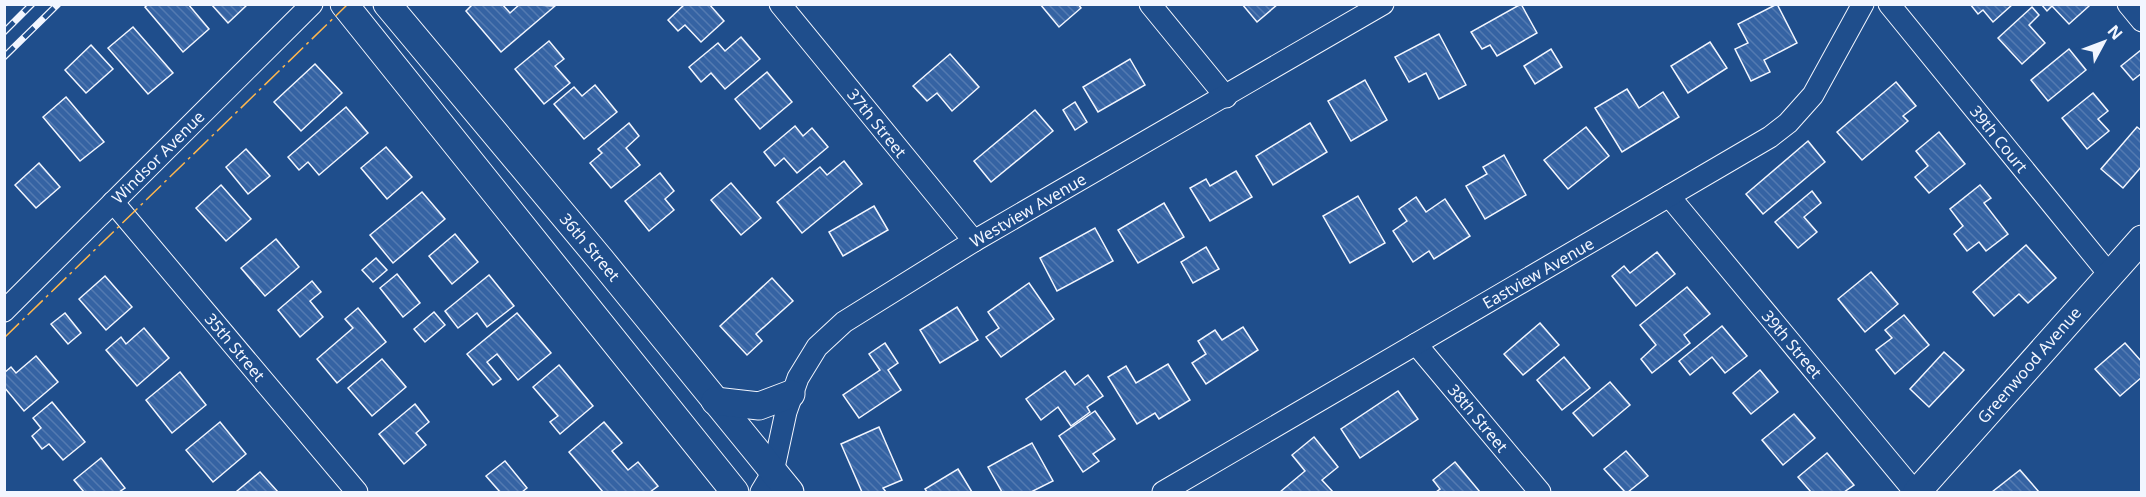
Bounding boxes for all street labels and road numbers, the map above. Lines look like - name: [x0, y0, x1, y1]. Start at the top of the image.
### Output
- street label: 37th Street: [842, 84, 912, 162]
- street label: 39th Court: [1965, 101, 2033, 177]
- street label: Windsor Avenue: [107, 106, 209, 208]
- street label: Westview Avenue: [966, 168, 1090, 252]
- street label: 36th Street: [555, 208, 625, 286]
- street label: Eastview Avenue: [1478, 232, 1598, 314]
- street label: Greenwood Avenue: [1972, 302, 2086, 428]
- street label: 39th Street: [1757, 305, 1827, 383]
- street label: 35th Street: [200, 308, 270, 386]
- street label: 38th Street: [1443, 379, 1513, 457]

